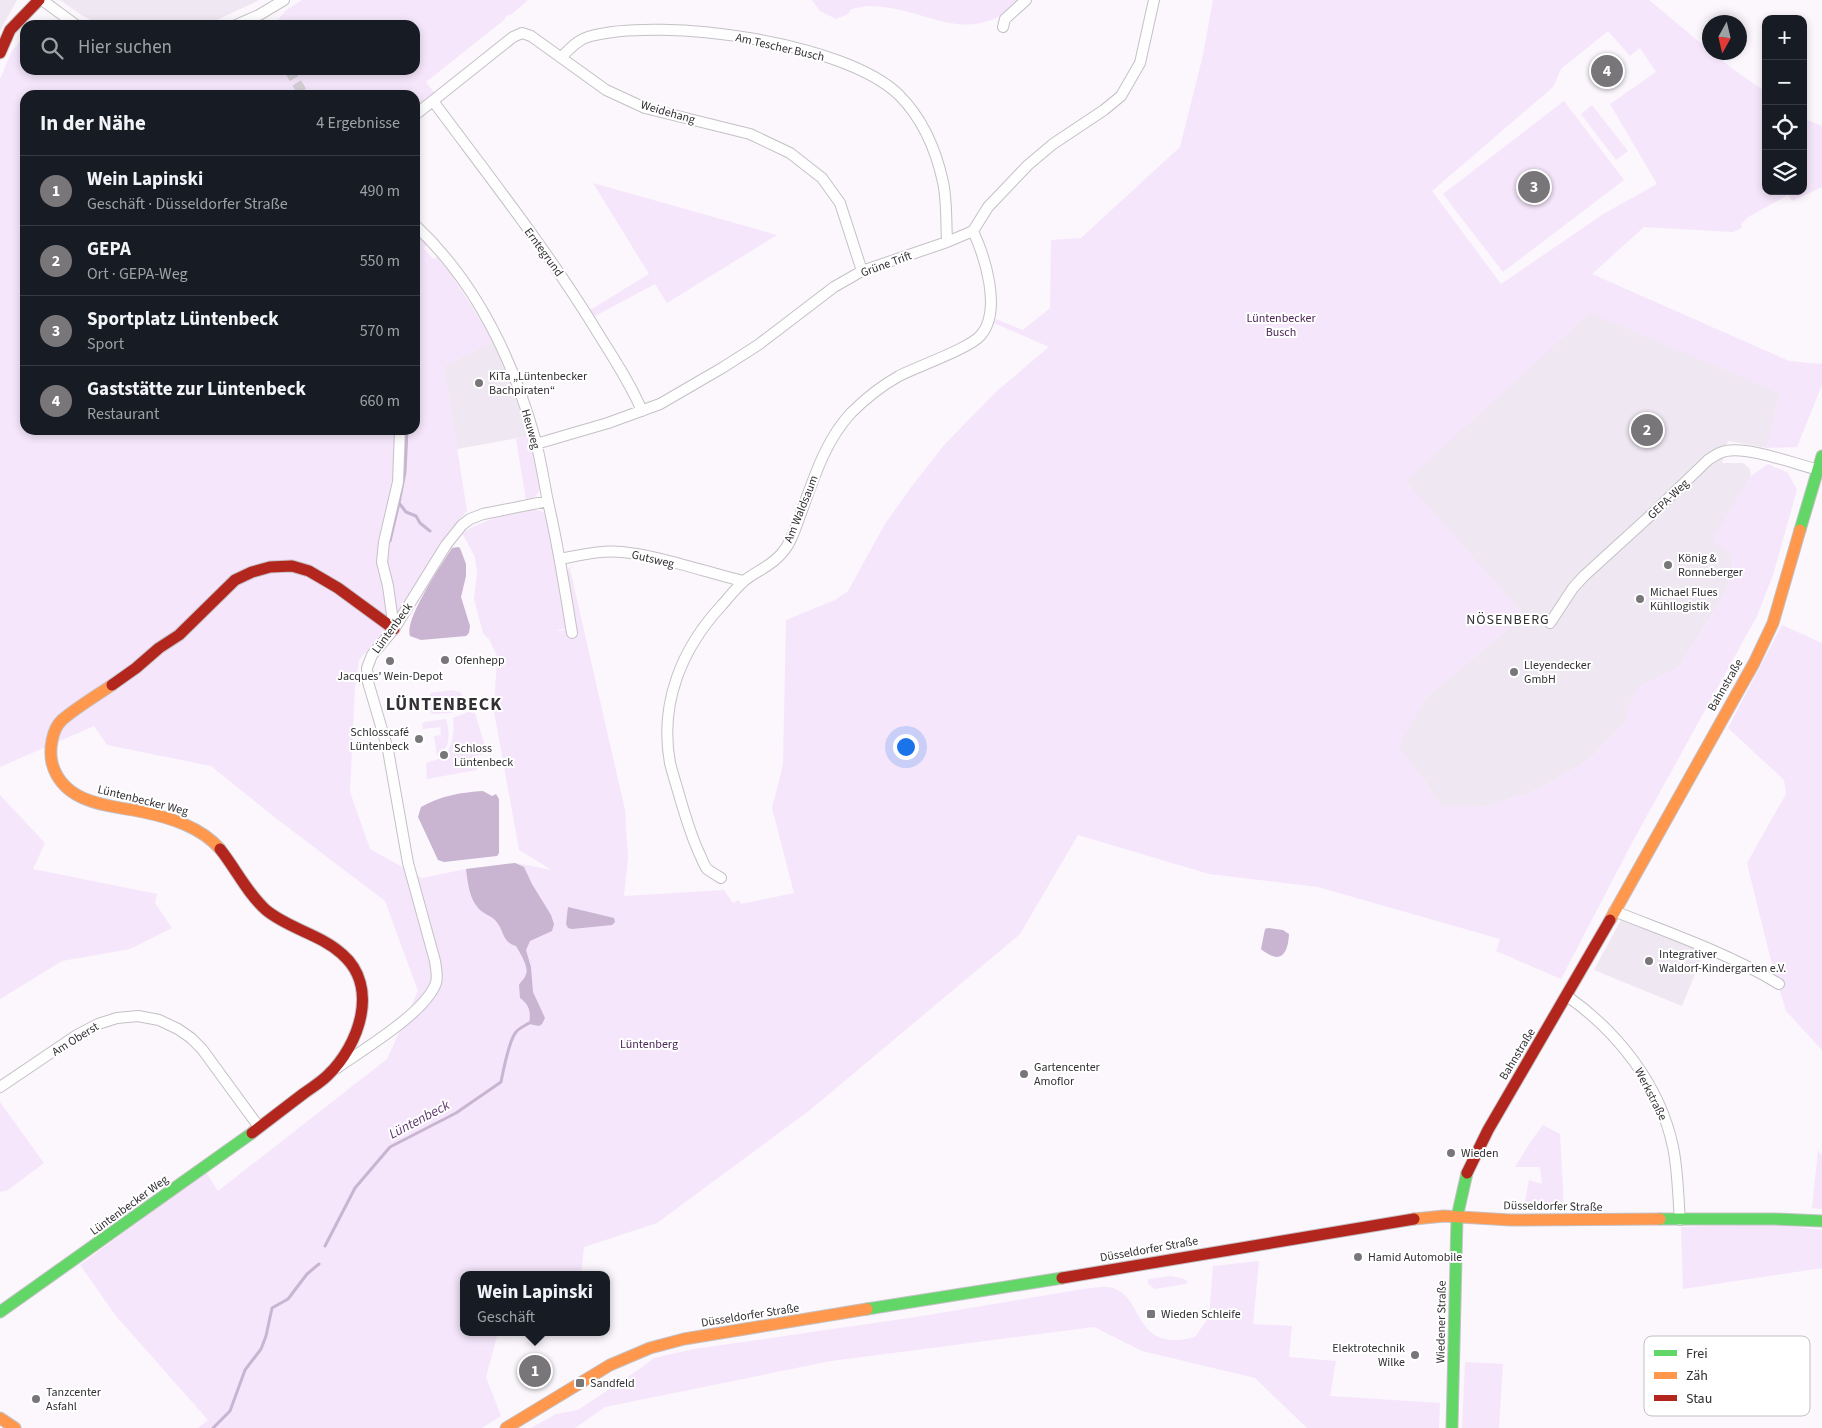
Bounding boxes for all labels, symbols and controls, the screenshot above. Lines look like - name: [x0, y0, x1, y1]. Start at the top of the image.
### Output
- north arrow: [1702, 15, 1747, 60]
- map controls: [1762, 15, 1807, 195]
- button: +: [1762, 15, 1807, 60]
- search box: [20, 20, 420, 75]
- street label: Am Tescher Busch: [734, 29, 826, 66]
- icon: search: [38, 34, 66, 62]
- text: Hier suchen: [78, 34, 172, 61]
- pin: 4: [1591, 52, 1623, 90]
- button: −: [1762, 60, 1807, 105]
- street label: Weidehang: [639, 97, 697, 128]
- button: locate: [1762, 105, 1807, 150]
- text: In der Nähe: [40, 108, 146, 138]
- text: 4 Ergebnisse: [316, 112, 400, 134]
- button: layers: [1762, 150, 1807, 195]
- text: Wein Lapinski: [87, 166, 203, 193]
- pin: 3: [1518, 168, 1550, 206]
- text: 1: [52, 180, 60, 202]
- text: 490 m: [360, 180, 400, 202]
- text: Geschäft · Düsseldorfer Straße: [87, 193, 288, 215]
- street label: Erntegrund: [520, 224, 567, 280]
- text: GEPA: [87, 236, 131, 263]
- street label: Grüne Trift: [858, 247, 914, 282]
- text: 2: [52, 250, 60, 272]
- text: 550 m: [360, 250, 400, 272]
- text: Ort · GEPA-Weg: [87, 263, 188, 285]
- text: Sportplatz Lüntenbeck: [87, 306, 279, 333]
- park label: Lüntenbecker Busch: [1246, 310, 1316, 341]
- text: 3: [52, 320, 60, 342]
- text: 570 m: [360, 320, 400, 342]
- text: Sport: [87, 333, 124, 355]
- place label: KiTa „Lüntenbecker Bachpiraten“: [489, 368, 588, 399]
- text: Gaststätte zur Lüntenbeck: [87, 376, 306, 403]
- marker: KiTa „Lüntenbecker Bachpiraten“: [473, 377, 485, 389]
- text: 4: [52, 390, 60, 412]
- text: 660 m: [360, 390, 400, 412]
- text: Restaurant: [87, 403, 160, 425]
- street label: Heuweg: [517, 407, 544, 451]
- pin: 2: [1631, 411, 1663, 449]
- street label: Am Waldsaum: [780, 473, 823, 545]
- street label: GEPA-Weg: [1644, 475, 1693, 523]
- street label: Gutsweg: [630, 546, 676, 573]
- place label: König & Ronneberger: [1678, 550, 1744, 581]
- marker: König & Ronneberger: [1662, 559, 1674, 571]
- place label: Michael Flues Kühllogistik: [1650, 584, 1718, 615]
- marker: Michael Flues Kühllogistik: [1634, 593, 1646, 605]
- street label: Lüntenbeck: [368, 599, 417, 657]
- district label: NÖSENBERG: [1466, 610, 1550, 630]
- place label: Ofenhepp: [455, 652, 505, 669]
- marker: Ofenhepp: [439, 654, 451, 666]
- marker: Jacques' Wein-Depot: [384, 655, 396, 667]
- street label: Bahnstraße: [1704, 656, 1747, 715]
- place label: Lleyendecker GmbH: [1524, 657, 1592, 688]
- marker: Lleyendecker GmbH: [1508, 666, 1520, 678]
- place label: Jacques' Wein-Depot: [337, 668, 443, 685]
- district label: LÜNTENBECK: [386, 692, 502, 717]
- place label: Schlosscafé Lüntenbeck: [350, 724, 409, 755]
- marker: Schlosscafé Lüntenbeck: [413, 733, 425, 745]
- your location: [893, 734, 919, 760]
- place label: Schloss Lüntenbeck: [454, 740, 513, 771]
- marker: Schloss Lüntenbeck: [438, 749, 450, 761]
- street label: Lüntenbecker Weg: [96, 781, 190, 820]
- place label: Integrativer Waldorf-Kindergarten e.V.: [1659, 946, 1786, 977]
- marker: Integrativer Waldorf-Kindergarten e.V.: [1643, 955, 1655, 967]
- street label: Am Oberst: [49, 1018, 102, 1061]
- street label: Bahnstraße: [1495, 1025, 1540, 1083]
- park label: Lüntenberg: [620, 1036, 678, 1053]
- place label: Gartencenter Amoflor: [1034, 1059, 1101, 1090]
- street label: Werkstraße: [1630, 1065, 1671, 1124]
- marker: Gartencenter Amoflor: [1018, 1068, 1030, 1080]
- water label: Lüntenbeck: [385, 1095, 454, 1144]
- place label: Wieden: [1461, 1145, 1499, 1162]
- marker: Wieden: [1445, 1147, 1457, 1159]
- street label: Lüntenbecker Weg: [87, 1171, 172, 1240]
- street label: Düsseldorfer Straße: [1503, 1197, 1603, 1216]
- street label: Düsseldorfer Straße: [1099, 1233, 1199, 1266]
- place label: Hamid Automobile: [1368, 1249, 1462, 1266]
- marker: Hamid Automobile: [1352, 1251, 1364, 1263]
- popup: [460, 1271, 610, 1336]
- text: Wein Lapinski: [477, 1279, 593, 1306]
- street label: Wiedener Straße: [1432, 1280, 1451, 1364]
- street label: Düsseldorfer Straße: [700, 1299, 800, 1332]
- text: Geschäft: [477, 1306, 535, 1328]
- place label: Wieden Schleife: [1161, 1306, 1241, 1323]
- marker: Wieden Schleife: [1145, 1308, 1157, 1320]
- legend: [1644, 1336, 1810, 1416]
- place label: Elektrotechnik Wilke: [1332, 1340, 1405, 1371]
- text: Frei: [1686, 1344, 1708, 1364]
- marker: Elektrotechnik Wilke: [1409, 1349, 1421, 1361]
- pin: 1: [519, 1352, 551, 1390]
- text: Zäh: [1686, 1366, 1708, 1386]
- place label: Sandfeld: [590, 1375, 635, 1392]
- marker: Sandfeld: [574, 1377, 586, 1389]
- place label: Tanzcenter Asfahl: [46, 1384, 102, 1415]
- text: Stau: [1686, 1389, 1712, 1409]
- marker: Tanzcenter Asfahl: [30, 1393, 42, 1405]

